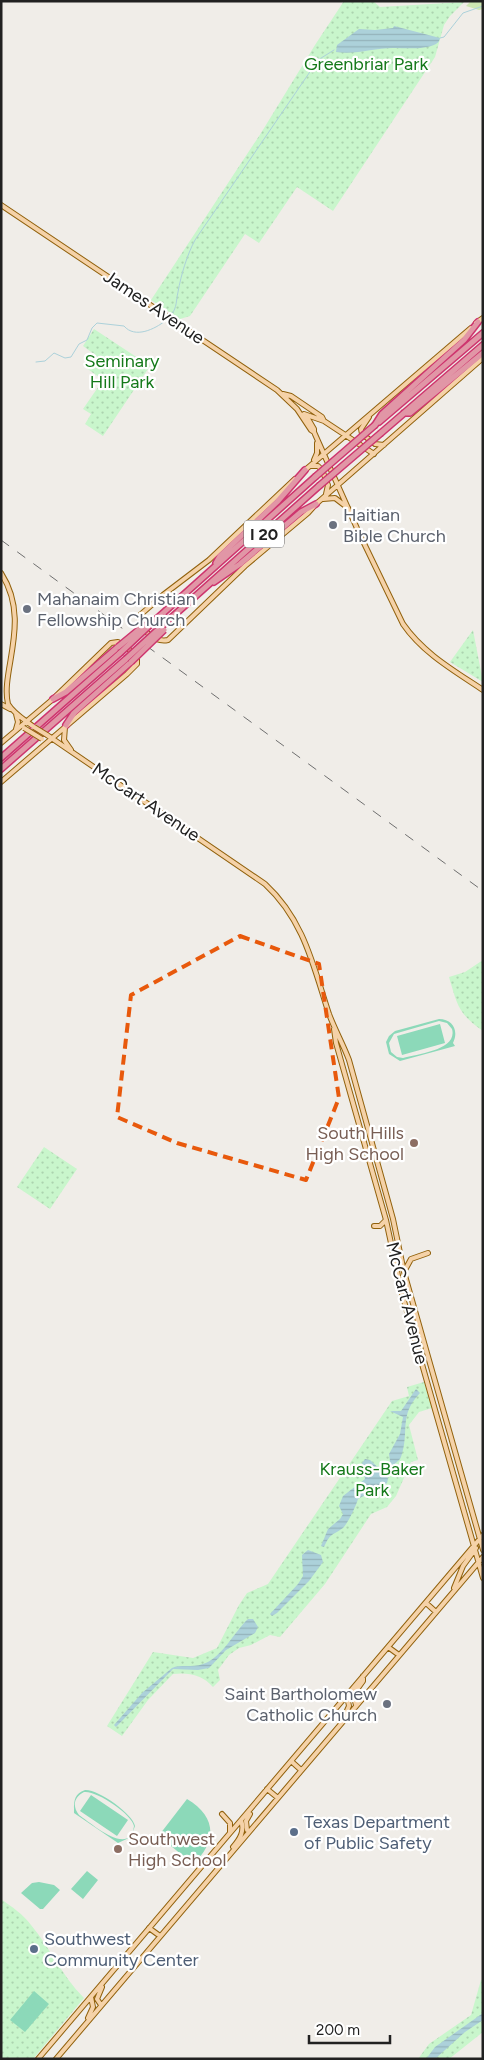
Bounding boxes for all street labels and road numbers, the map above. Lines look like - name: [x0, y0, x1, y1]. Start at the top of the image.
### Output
- street label: James Avenue: [99, 265, 209, 349]
- road number: I 20: [244, 520, 284, 548]
- street label: McCart Avenue: [88, 758, 204, 846]
- street label: McCart Avenue: [381, 1240, 433, 1367]

